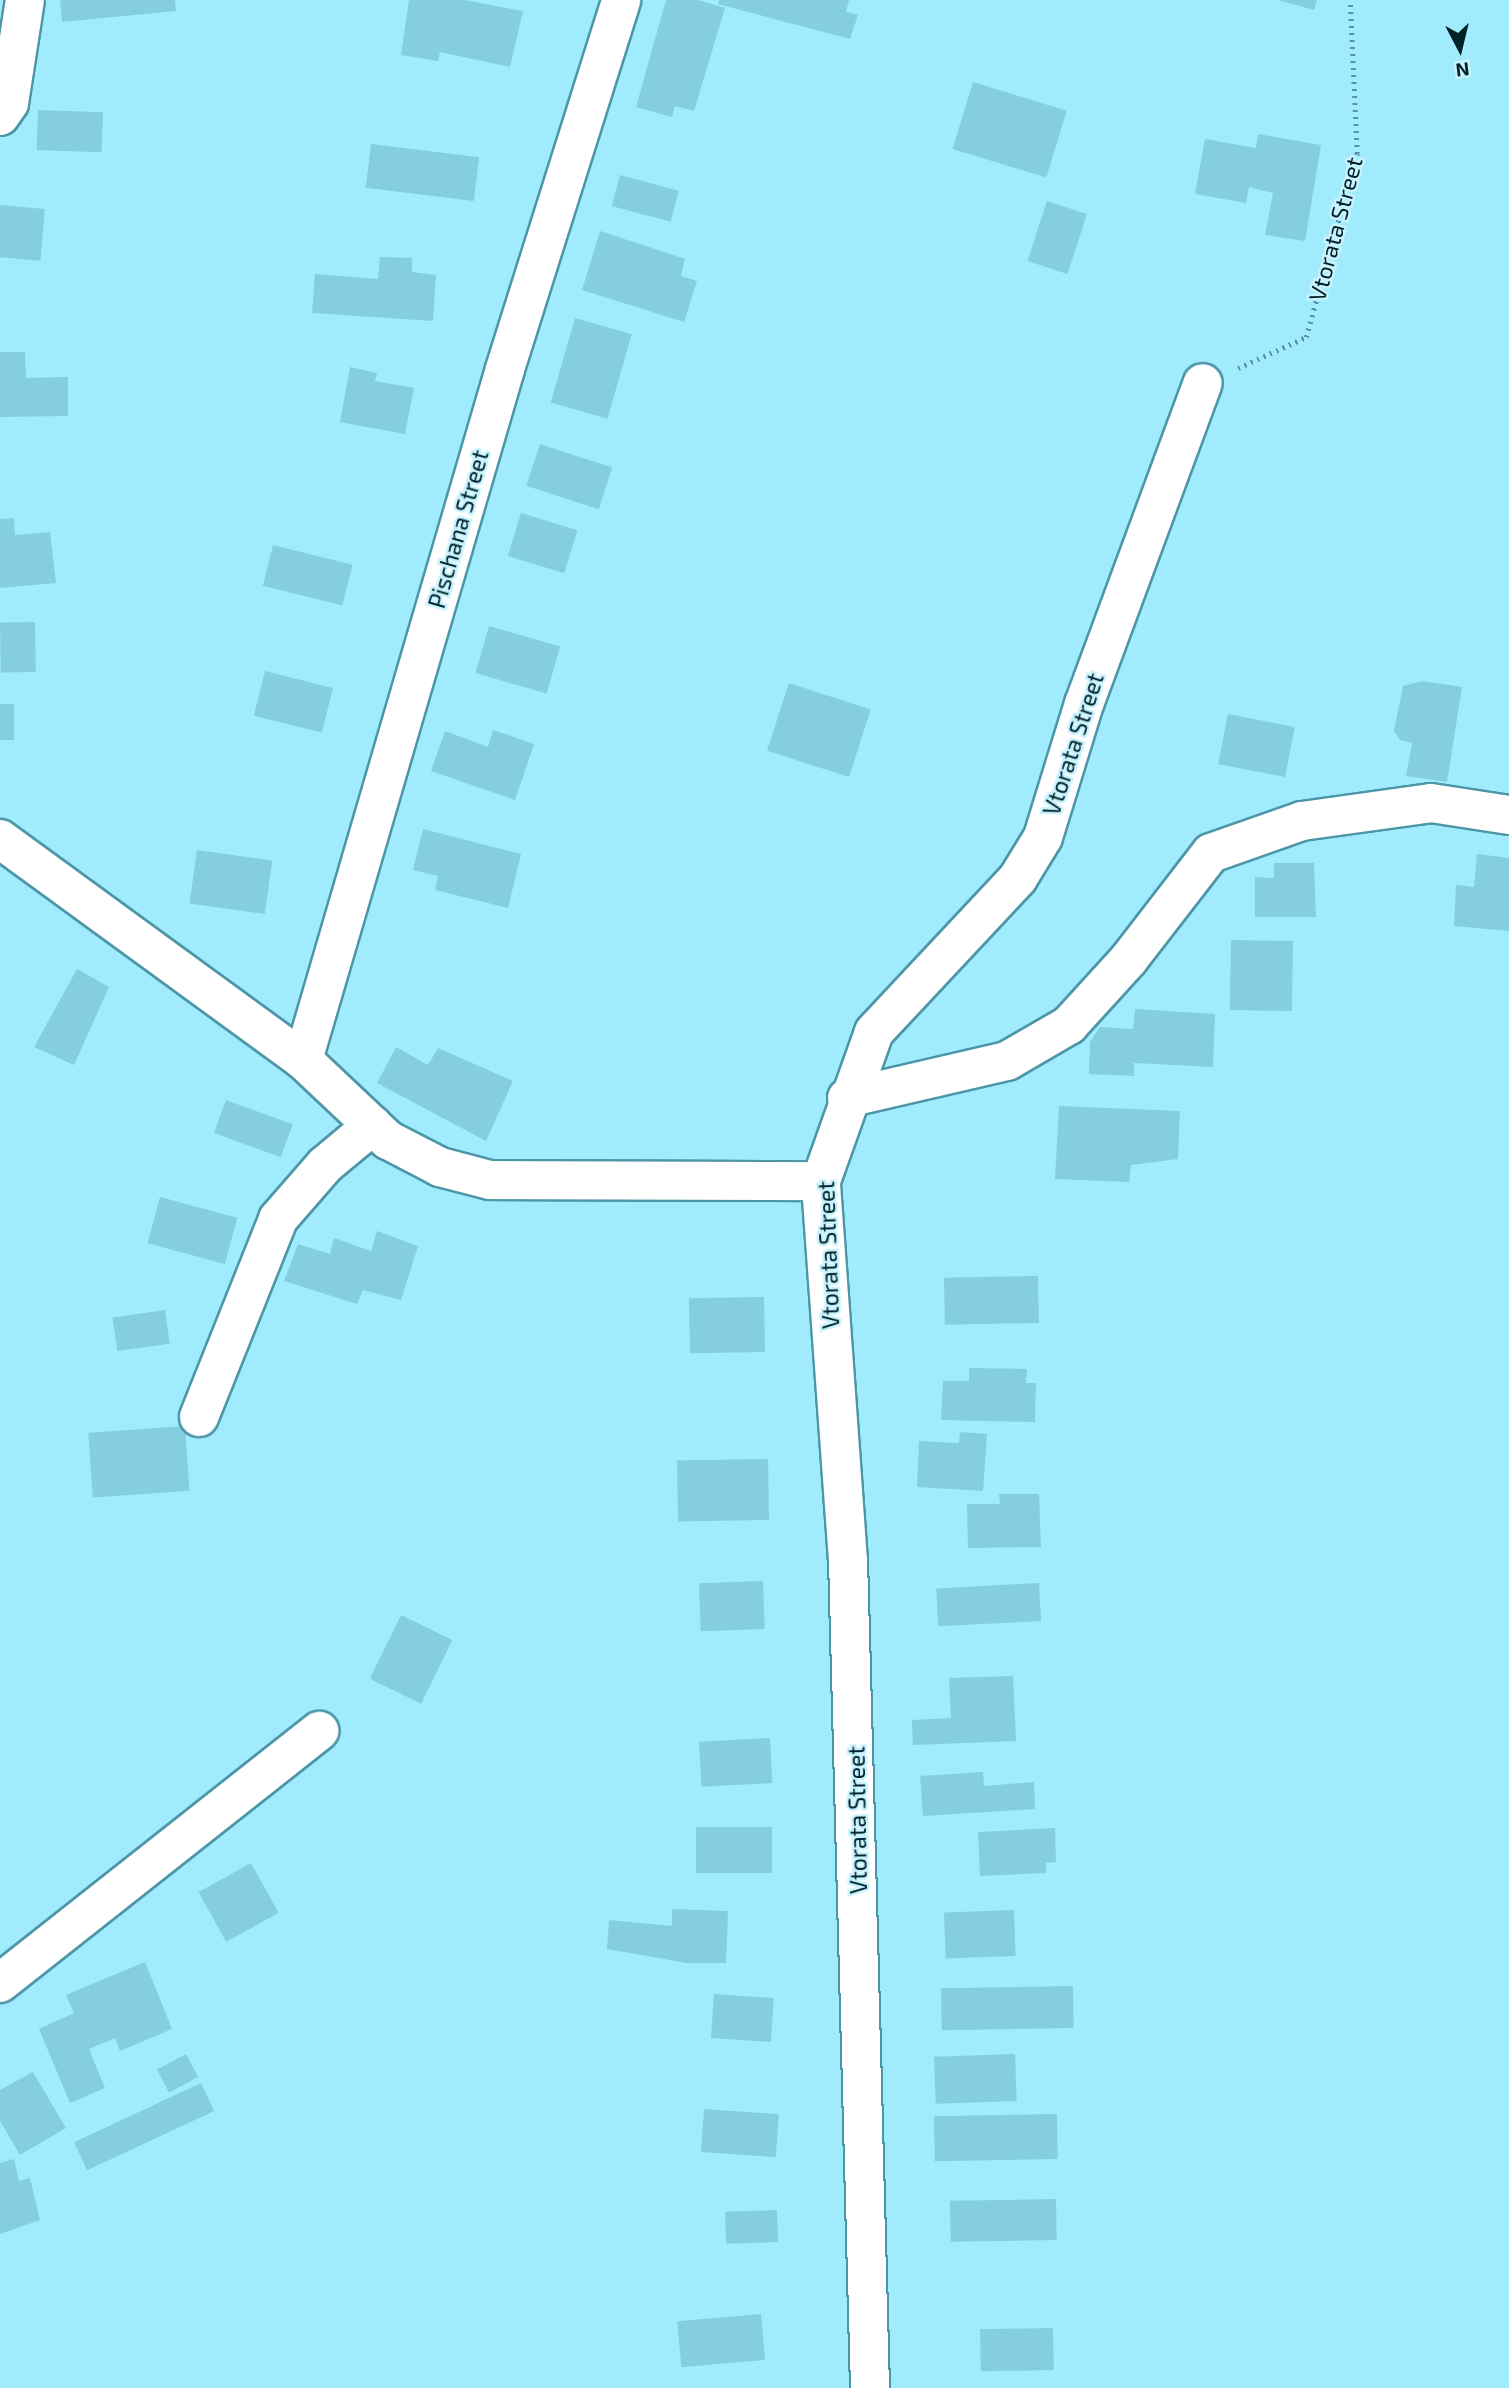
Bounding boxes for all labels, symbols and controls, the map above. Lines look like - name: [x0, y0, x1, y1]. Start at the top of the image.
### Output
- north arrow: [1425, 14, 1495, 84]
- text: N: [1454, 58, 1471, 83]
- street label: Vtorata Street: [1303, 154, 1367, 304]
- street label: Pischana Street: [422, 447, 494, 611]
- street label: Vtorata Street: [1037, 669, 1109, 819]
- street label: Vtorata Street: [812, 1181, 844, 1329]
- street label: Vtorata Street: [842, 1746, 872, 1894]

